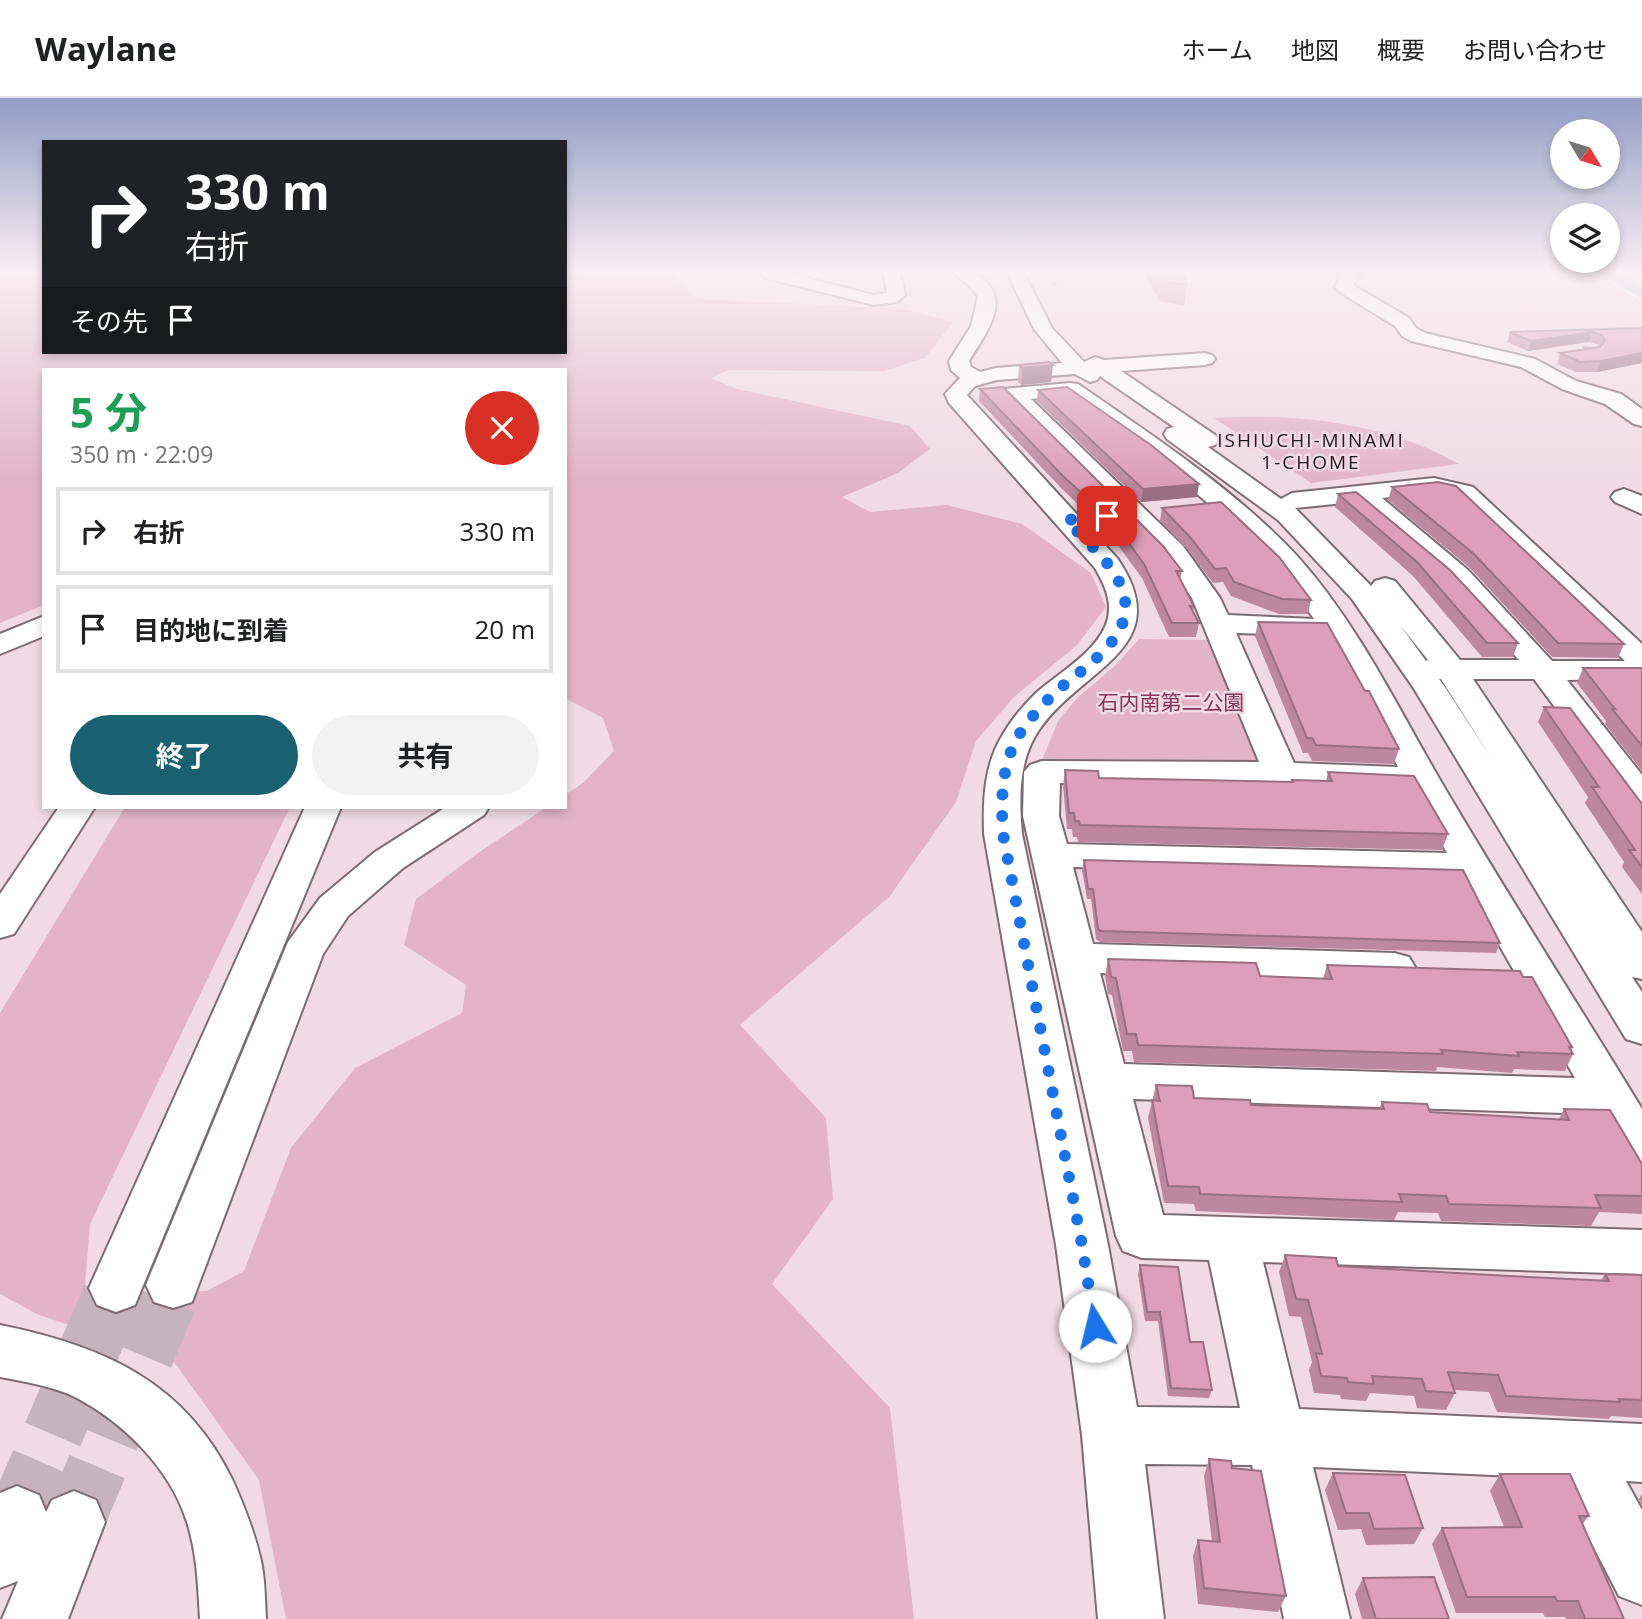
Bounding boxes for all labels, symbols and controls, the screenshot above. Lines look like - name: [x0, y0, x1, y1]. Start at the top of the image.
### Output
- text: Waylane: [35, 26, 177, 71]
- text: ホーム: [1182, 33, 1253, 66]
- text: 地図: [1291, 33, 1339, 66]
- text: 概要: [1377, 33, 1425, 66]
- text: お問い合わせ: [1463, 33, 1607, 66]
- north arrow: [1550, 119, 1620, 189]
- map controls: [1550, 119, 1620, 273]
- text: 330 m: [185, 158, 330, 224]
- icon: right: [70, 168, 161, 259]
- button: layers: [1550, 203, 1620, 273]
- text: 右折: [185, 224, 249, 267]
- icon: arrive: [162, 301, 200, 339]
- text: その先: [70, 303, 148, 339]
- text: 5 分: [70, 383, 147, 440]
- button: close: [465, 391, 539, 465]
- district label: ISHIUCHI-MINAMI 1-CHOME: [1217, 427, 1405, 475]
- text: 350 m · 22:09: [70, 438, 213, 470]
- pin: [1077, 486, 1137, 546]
- icon: arrive: [1088, 497, 1126, 535]
- icon: right: [74, 512, 112, 550]
- text: 330 m: [460, 513, 535, 549]
- text: 右折: [133, 514, 185, 550]
- icon: arrive: [74, 610, 112, 648]
- text: 20 m: [474, 611, 535, 647]
- text: 目的地に到着: [133, 612, 289, 648]
- park label: 石内南第二公園: [1098, 688, 1245, 716]
- button: 終了: [70, 715, 298, 795]
- button: 共有: [312, 715, 539, 795]
- position arrow: [1058, 1289, 1132, 1363]

